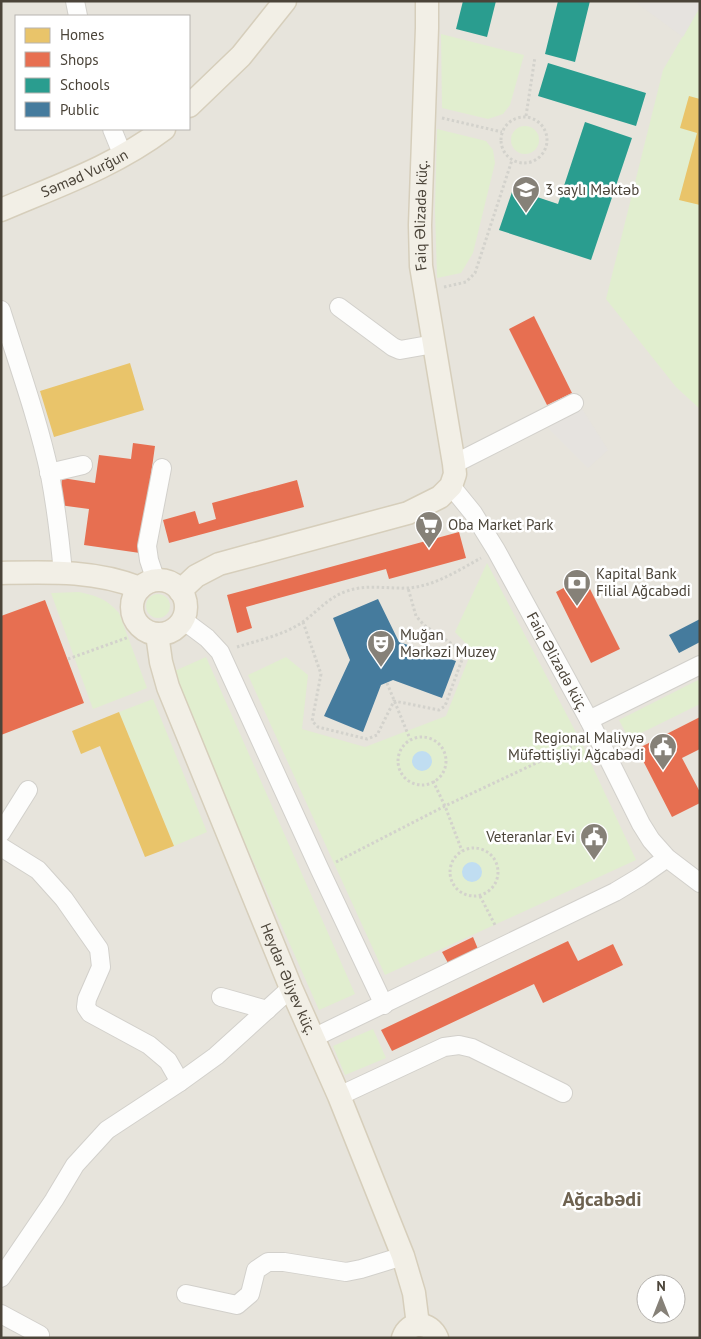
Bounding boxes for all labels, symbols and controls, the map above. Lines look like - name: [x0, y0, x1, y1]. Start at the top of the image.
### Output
- legend: [15, 15, 190, 130]
- text: Homes: [60, 25, 104, 44]
- text: Shops: [60, 50, 99, 69]
- text: Schools: [60, 75, 110, 94]
- text: Public: [60, 100, 99, 119]
- street label: Səməd Vurğun: [38, 145, 131, 201]
- street label: Faiq Əlizadə küç.: [410, 160, 431, 272]
- school or university icon: 3 saylı Məktəb: [511, 175, 541, 214]
- place label: 3 saylı Məktəb: [545, 180, 639, 199]
- supermarket icon: Oba Market Park: [414, 510, 444, 549]
- place label: Oba Market Park: [448, 515, 554, 534]
- place label: Kapital Bank Filial Ağcabədi: [596, 564, 691, 600]
- bank icon: Kapital Bank Filial Ağcabədi: [562, 568, 592, 607]
- street label: Faiq Əlizadə küç.: [523, 608, 593, 715]
- place label: Muğan Mərkəzi Muzey: [400, 625, 496, 661]
- theatre icon: Muğan Mərkəzi Muzey: [366, 629, 396, 668]
- place label: Regional Maliyyə Müfəttişliyi Ağcabədi: [508, 728, 644, 764]
- public building icon: Regional Maliyyə Müfəttişliyi Ağcabədi: [648, 732, 678, 771]
- public building icon: Veteranlar Evi: [579, 822, 609, 861]
- place label: Veteranlar Evi: [485, 827, 575, 846]
- street label: Heydər Əliyev küç.: [256, 920, 321, 1038]
- district label: Ağcabədi: [562, 1186, 642, 1212]
- north arrow: [636, 1274, 686, 1324]
- text: N: [656, 1277, 666, 1295]

